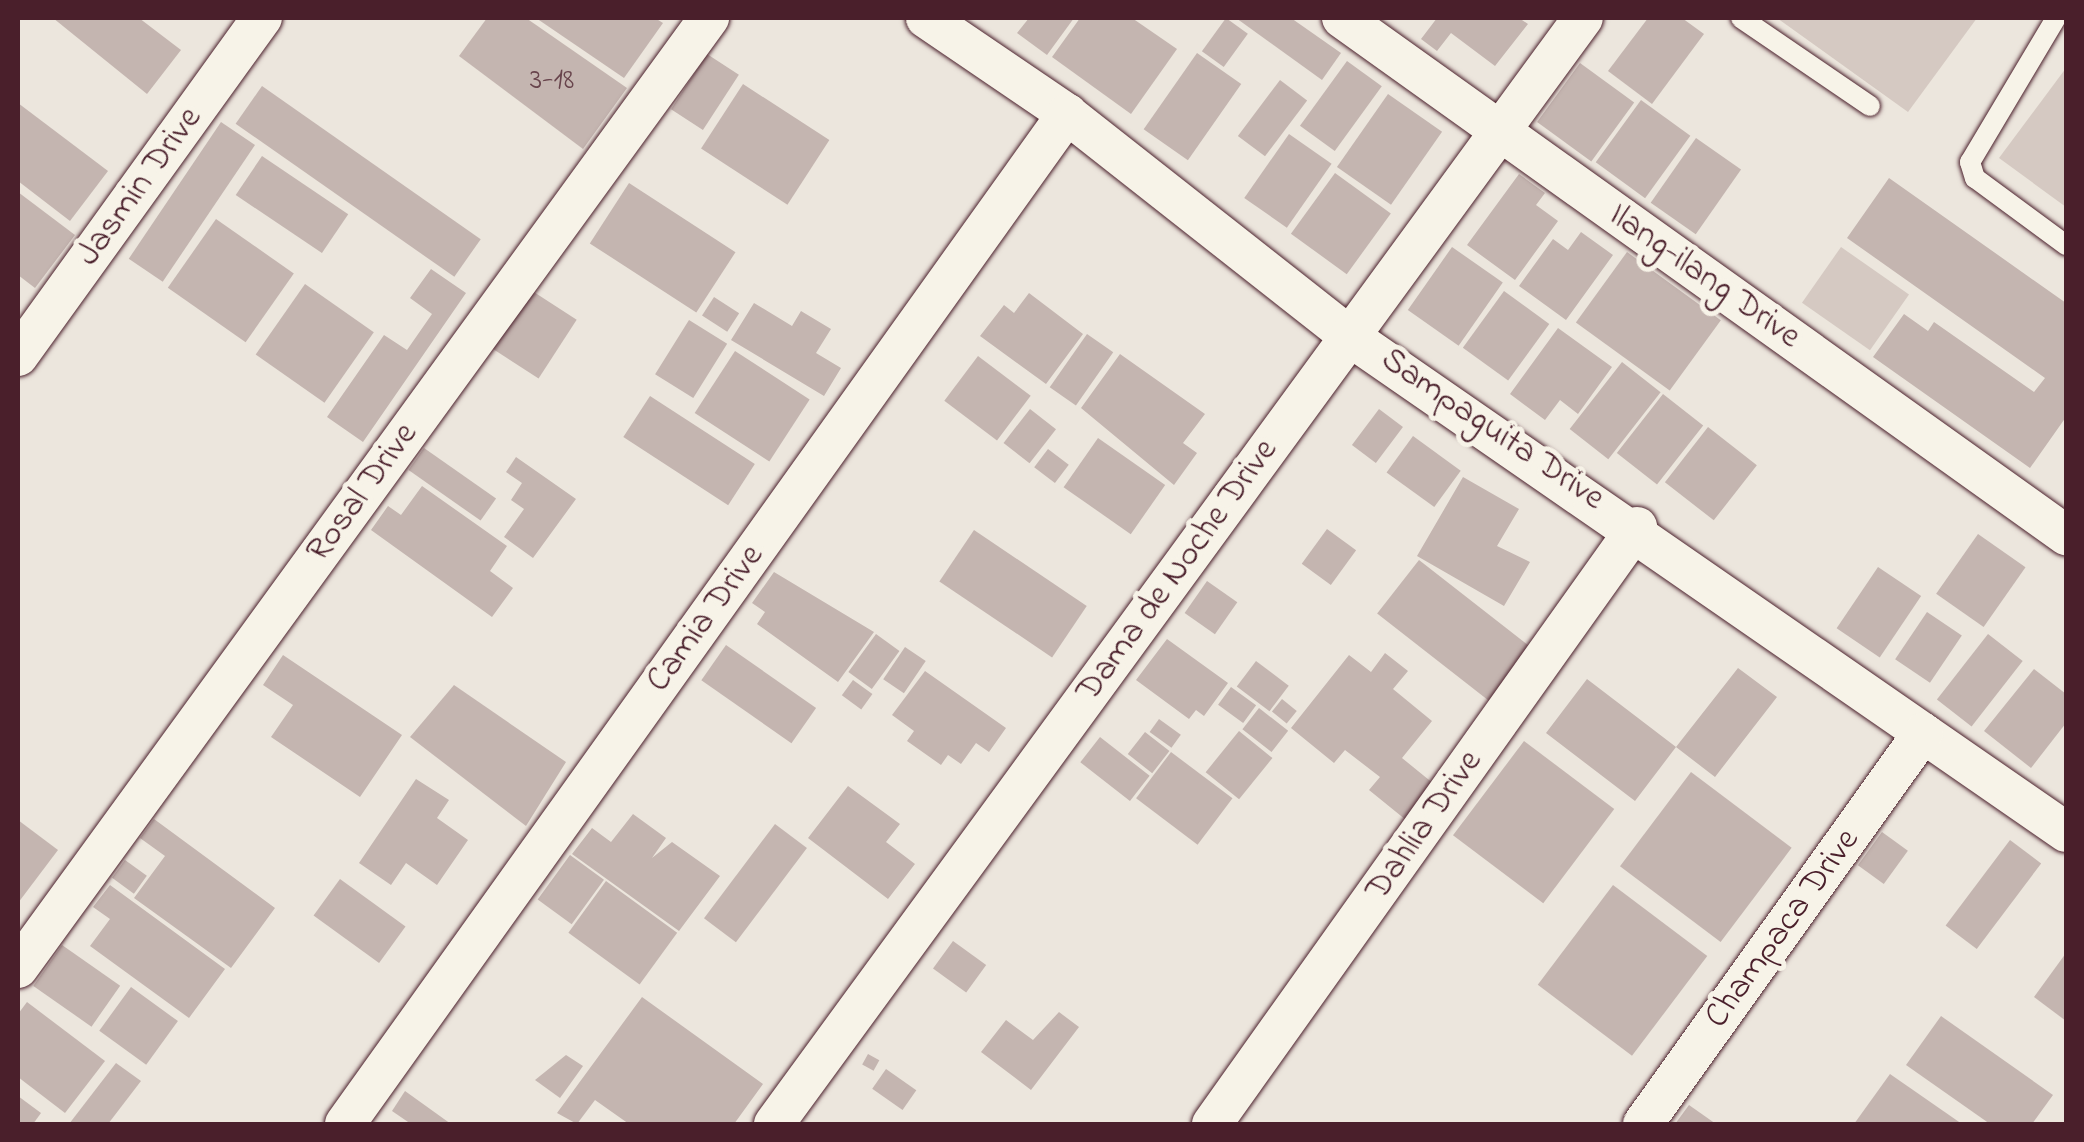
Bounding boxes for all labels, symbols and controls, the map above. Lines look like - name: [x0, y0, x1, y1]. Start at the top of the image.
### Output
- house number: 3-18: [530, 63, 574, 99]
- street label: Jasmin Drive: [68, 99, 212, 275]
- street label: Ilang-ilang Drive: [1600, 195, 1808, 359]
- street label: Sampaguita Drive: [1372, 340, 1612, 520]
- street label: Rosal Drive: [298, 415, 428, 571]
- street label: Dama de Noche Drive: [1068, 431, 1288, 711]
- street label: Camia Drive: [638, 537, 774, 701]
- street label: Dahlia Drive: [1358, 743, 1492, 909]
- street label: Champaca Drive: [1697, 821, 1869, 1037]

